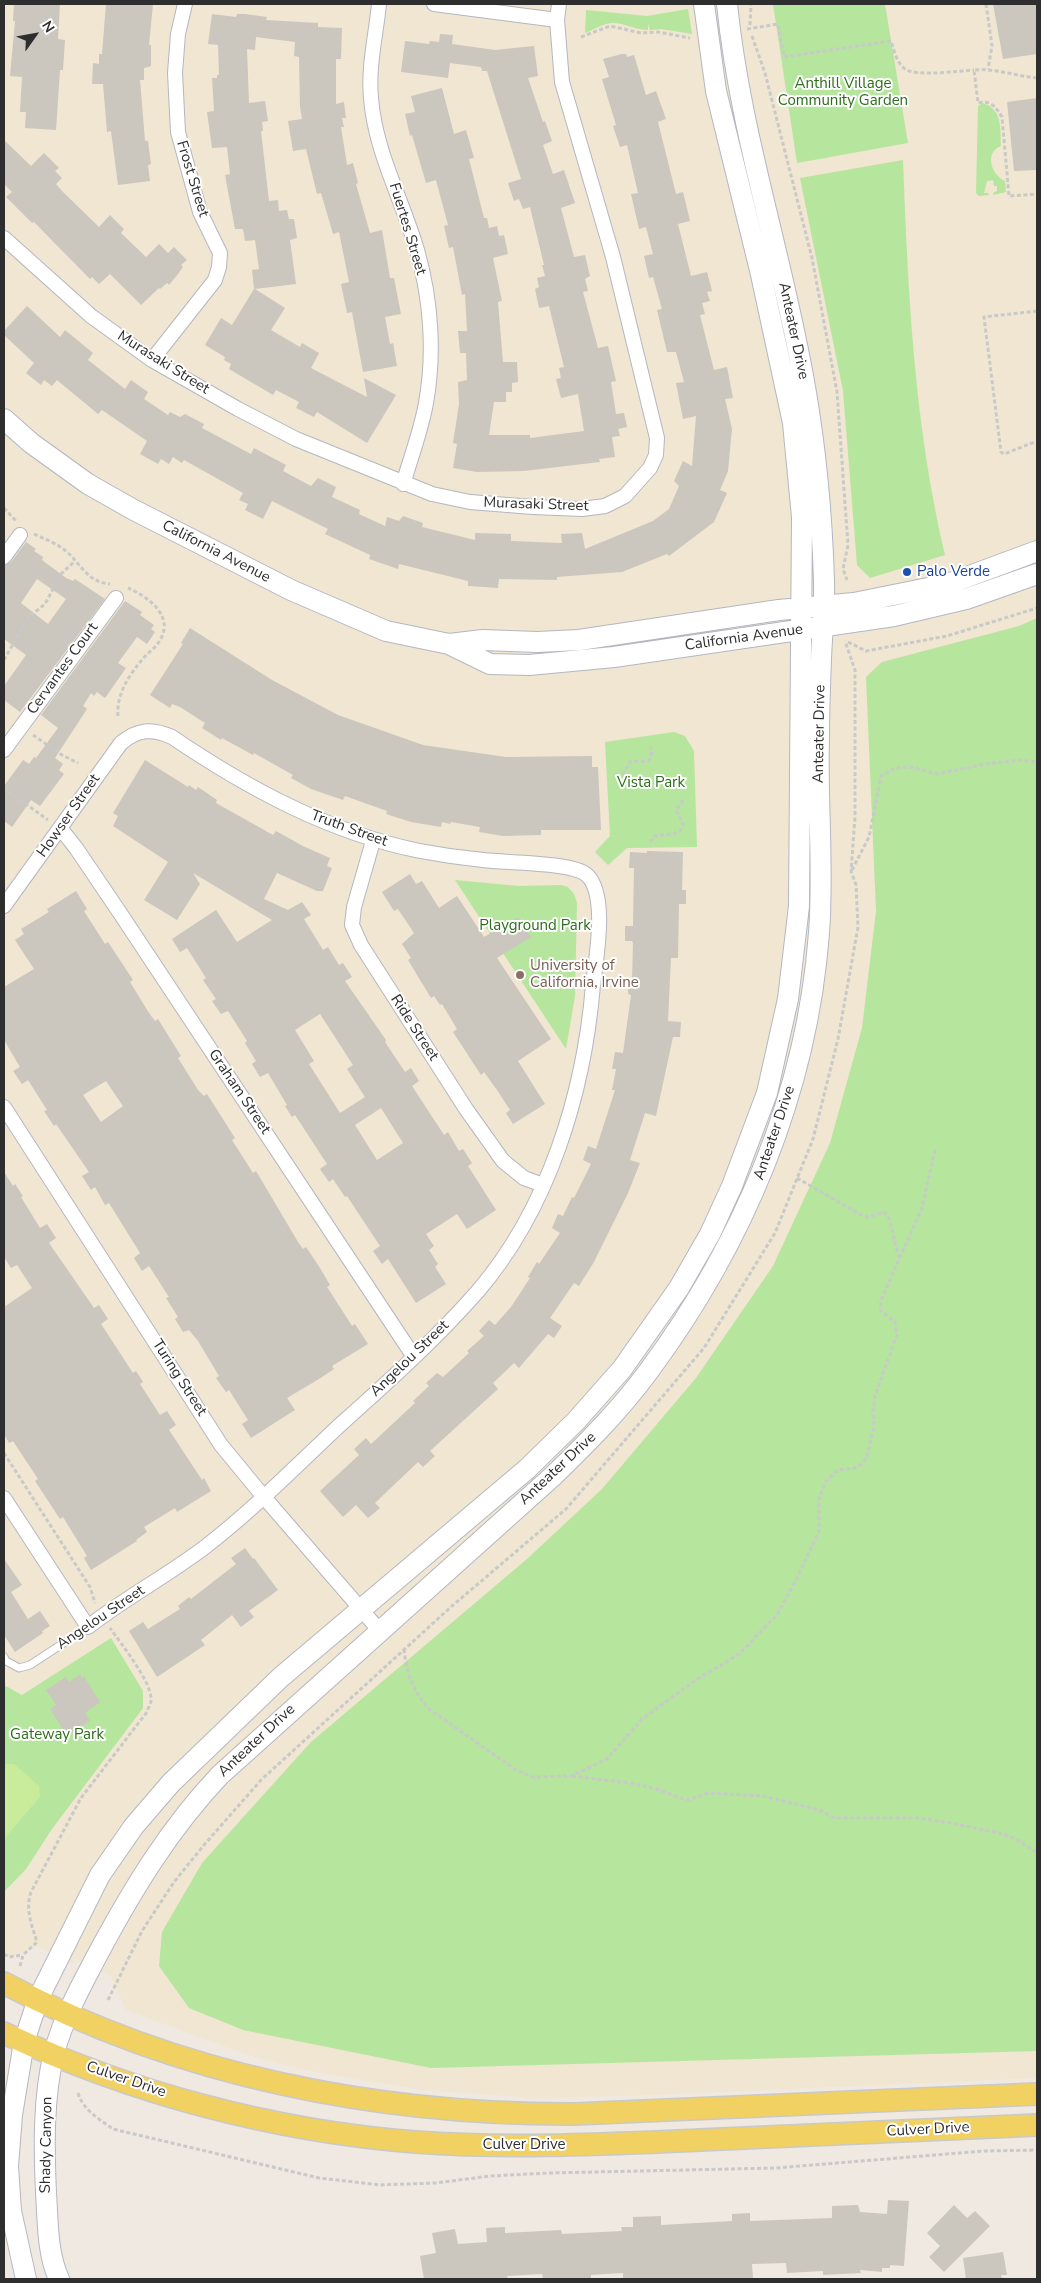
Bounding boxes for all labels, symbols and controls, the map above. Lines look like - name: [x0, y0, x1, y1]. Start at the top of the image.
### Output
- north arrow: [10, 10, 60, 60]
- text: N: [37, 17, 59, 36]
- park label: Anthill Village Community Garden: [778, 75, 908, 110]
- street label: Frost Street: [172, 139, 212, 219]
- street label: Fuertes Street: [384, 181, 430, 277]
- street label: Anteater Drive: [774, 281, 812, 381]
- street label: Murasaki Street: [114, 327, 212, 399]
- street label: Murasaki Street: [483, 494, 589, 516]
- street label: California Avenue: [159, 517, 273, 587]
- place label: Palo Verde: [917, 563, 990, 581]
- marker: Palo Verde: [901, 566, 913, 578]
- street label: Cervantes Court: [24, 620, 102, 718]
- street label: California Avenue: [684, 621, 804, 655]
- street label: Anteater Drive: [810, 685, 830, 783]
- street label: Howser Street: [34, 771, 104, 861]
- park label: Vista Park: [617, 774, 685, 792]
- street label: Truth Street: [308, 807, 390, 851]
- park label: Playground Park: [479, 917, 591, 935]
- place label: University of California, Irvine: [530, 957, 639, 992]
- marker: University of California, Irvine: [514, 969, 526, 981]
- street label: Ride Street: [386, 992, 442, 1064]
- street label: Graham Street: [204, 1046, 274, 1138]
- street label: Anteater Drive: [750, 1083, 800, 1183]
- street label: Angelou Street: [367, 1317, 453, 1401]
- street label: Turing Street: [148, 1336, 210, 1420]
- street label: Anteater Drive: [516, 1429, 600, 1509]
- street label: Angelou Street: [54, 1582, 148, 1654]
- street label: Anteater Drive: [215, 1701, 299, 1781]
- park label: Gateway Park: [10, 1726, 104, 1744]
- street label: Culver Drive: [84, 2058, 168, 2102]
- street label: Shady Canyon: [37, 2096, 57, 2194]
- street label: Culver Drive: [886, 2119, 970, 2141]
- street label: Culver Drive: [482, 2136, 566, 2154]

